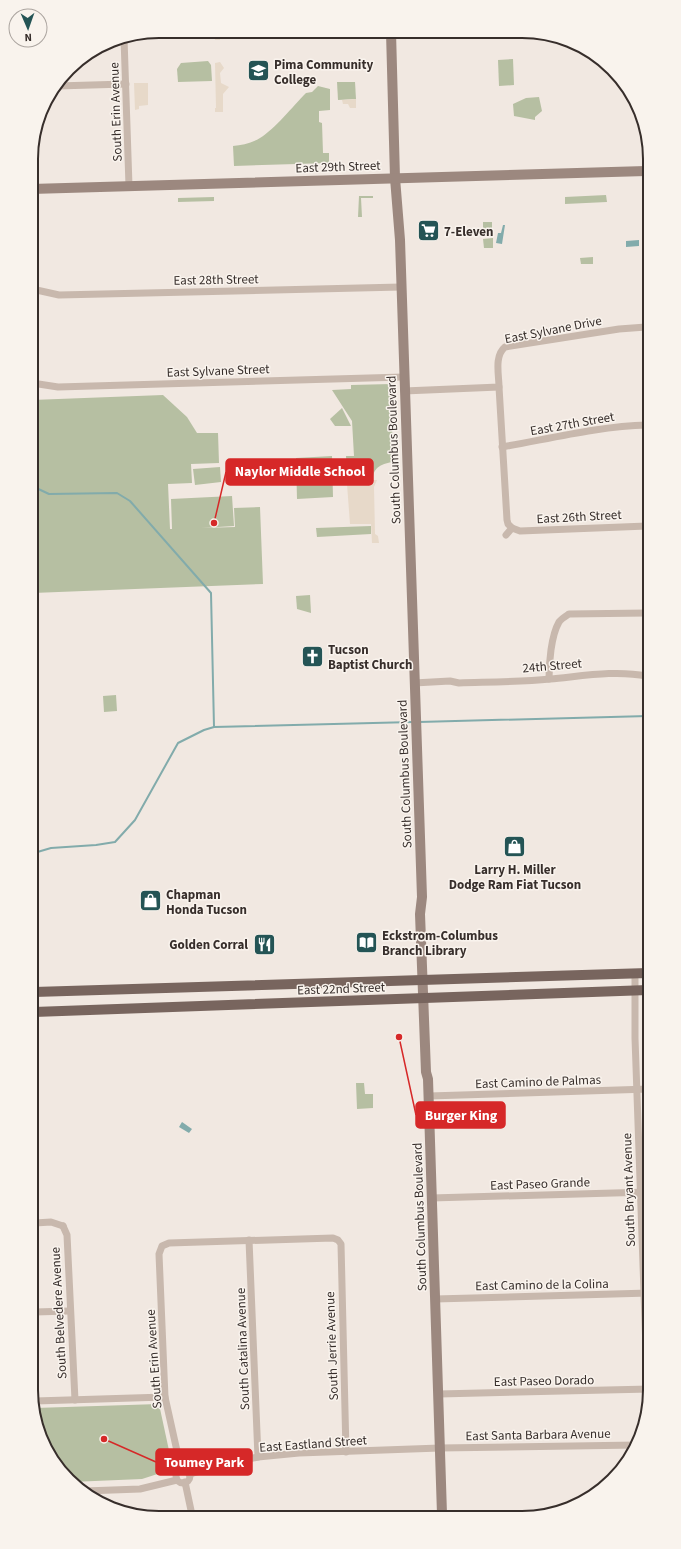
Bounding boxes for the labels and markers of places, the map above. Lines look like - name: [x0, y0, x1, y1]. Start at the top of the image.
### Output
- place label: Pima Community College: [274, 56, 373, 89]
- school or university icon: Pima Community College: [246, 58, 272, 84]
- supermarket icon: 7-Eleven: [415, 218, 441, 244]
- place label: 7-Eleven: [444, 223, 494, 241]
- callout: Naylor Middle School: [226, 459, 373, 485]
- place label: Tucson Baptist Church: [328, 641, 412, 674]
- church icon: Tucson Baptist Church: [300, 643, 326, 669]
- shop icon: Larry H. Miller Dodge Ram Fiat Tucson: [502, 834, 528, 860]
- place label: Larry H. Miller Dodge Ram Fiat Tucson: [449, 861, 581, 894]
- place label: Chapman Honda Tucson: [166, 886, 247, 919]
- shop icon: Chapman Honda Tucson: [137, 888, 163, 914]
- place label: Eckstrom-Columbus Branch Library: [382, 927, 498, 960]
- library icon: Eckstrom-Columbus Branch Library: [353, 929, 379, 955]
- restaurant icon: Golden Corral: [251, 931, 277, 957]
- place label: Golden Corral: [169, 936, 248, 954]
- callout: Burger King: [416, 1102, 505, 1128]
- callout: Toumey Park: [156, 1449, 252, 1475]

